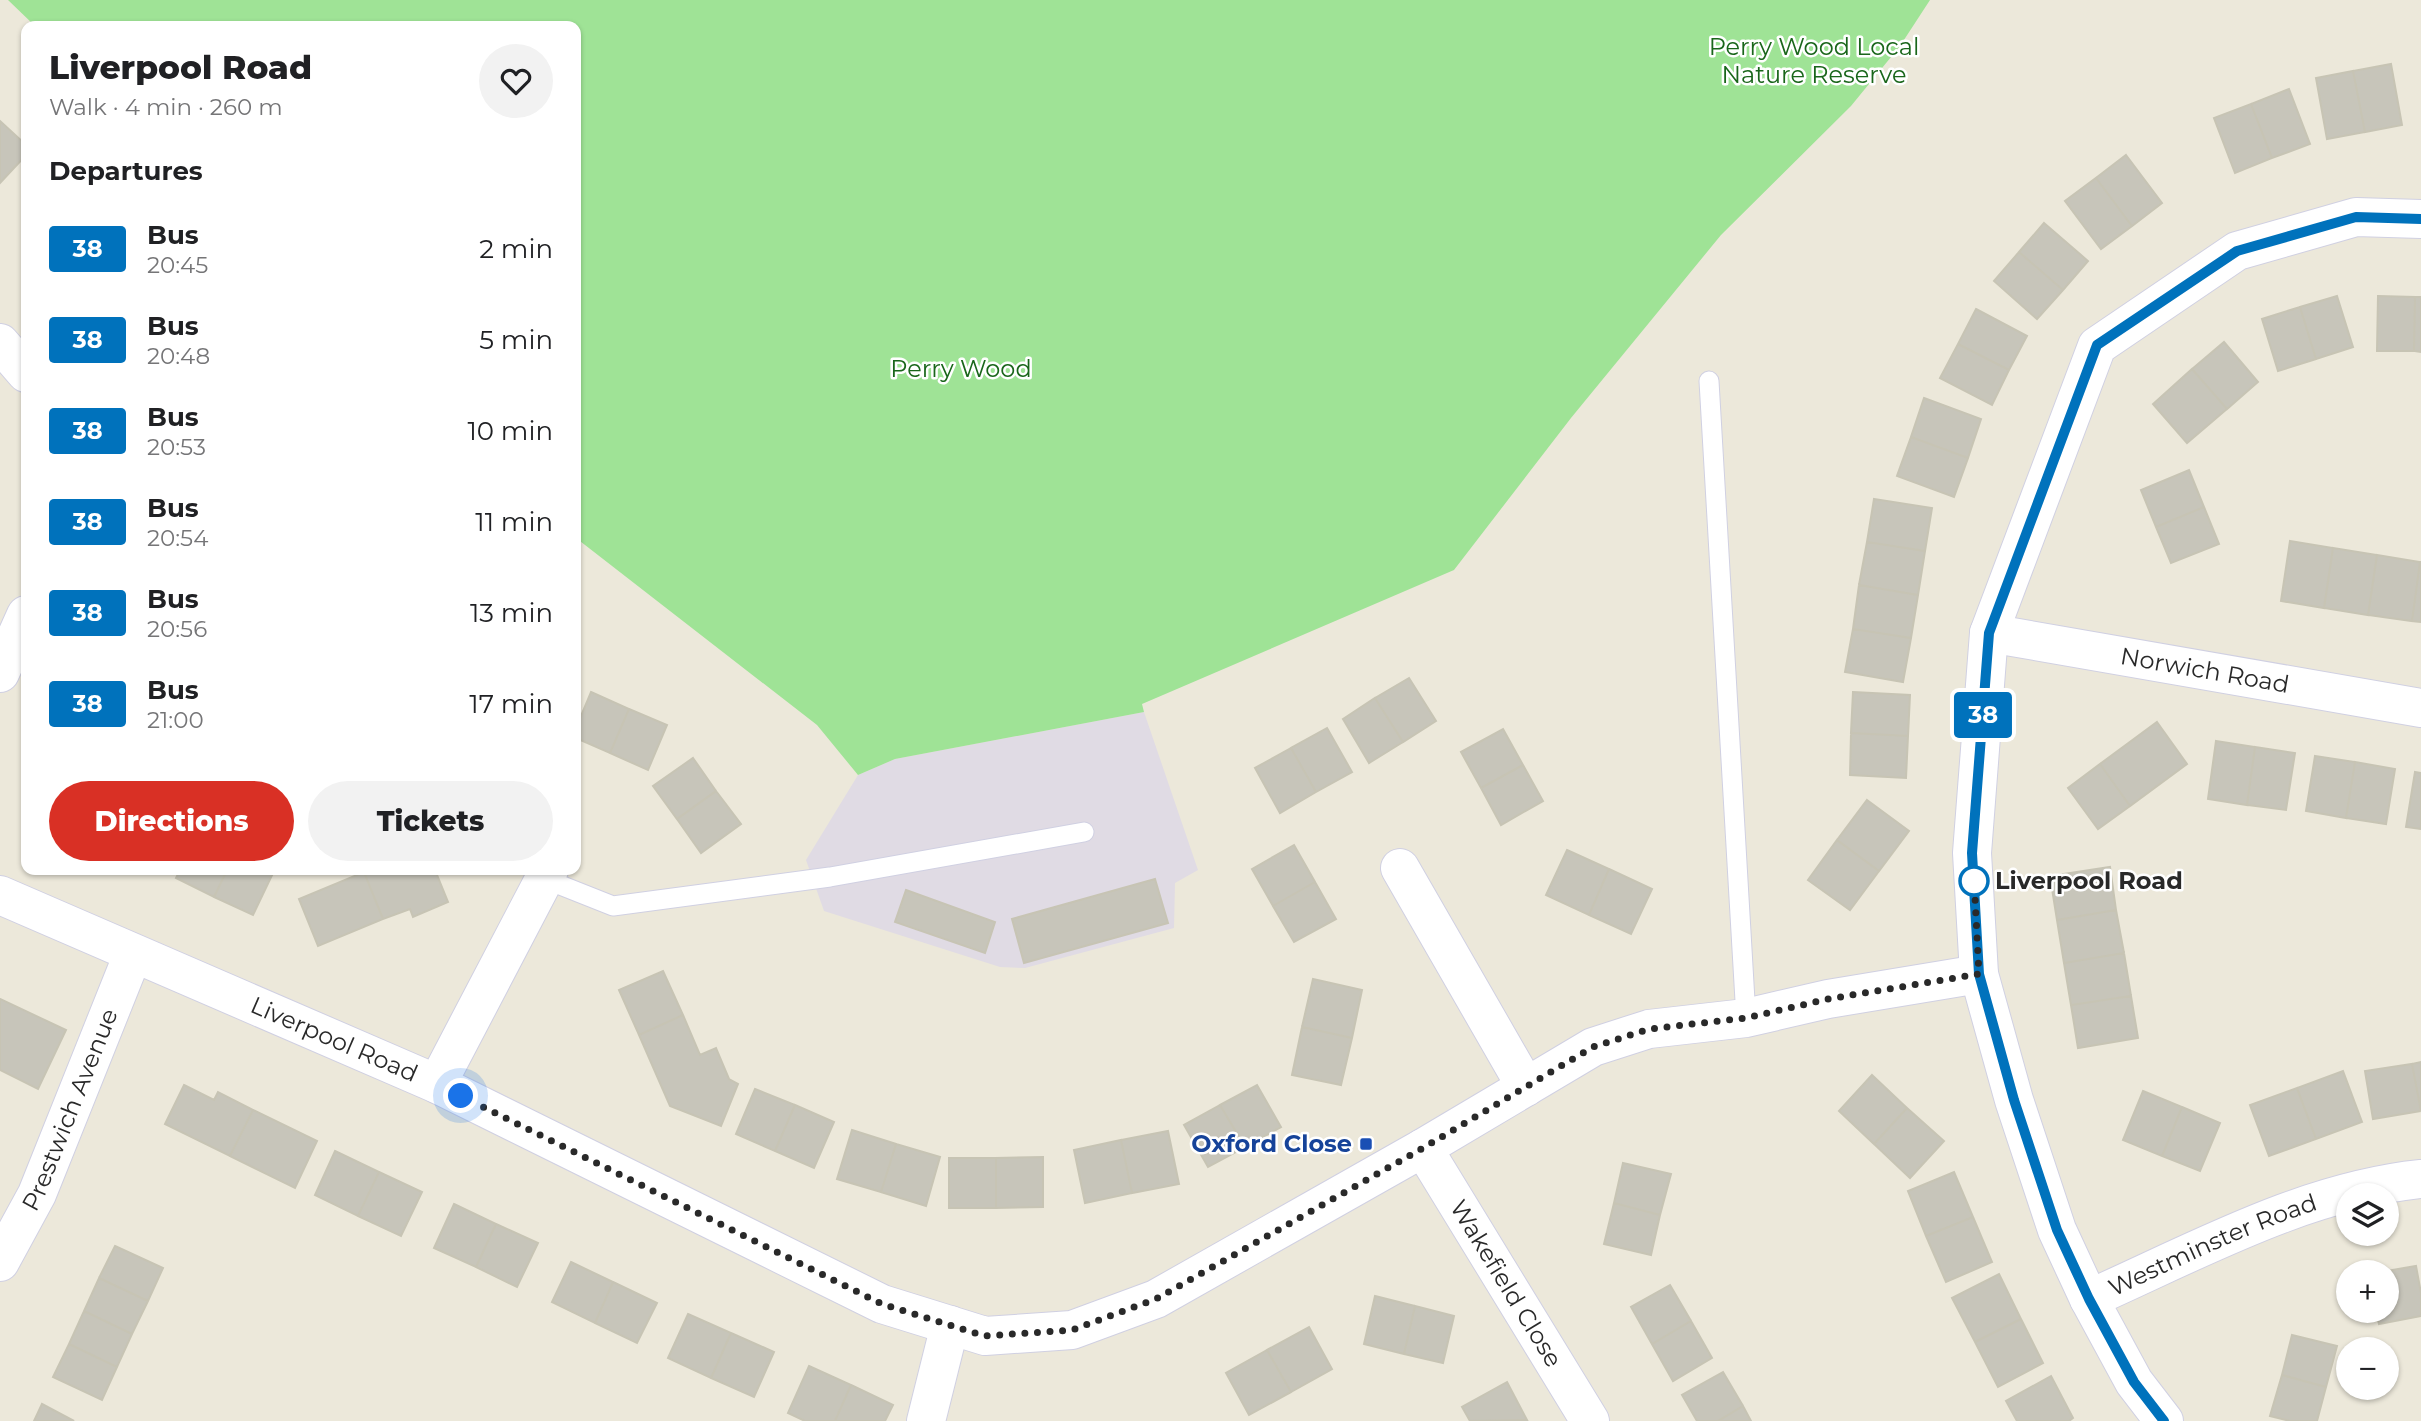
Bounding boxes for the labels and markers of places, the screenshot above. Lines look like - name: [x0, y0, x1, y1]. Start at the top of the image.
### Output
- marker: Liverpool Road: [1959, 866, 1989, 896]
- place label: Liverpool Road: [1995, 866, 2183, 895]
- place label: Oxford Close: [1191, 1129, 1352, 1158]
- marker: Oxford Close: [1358, 1136, 1374, 1152]

